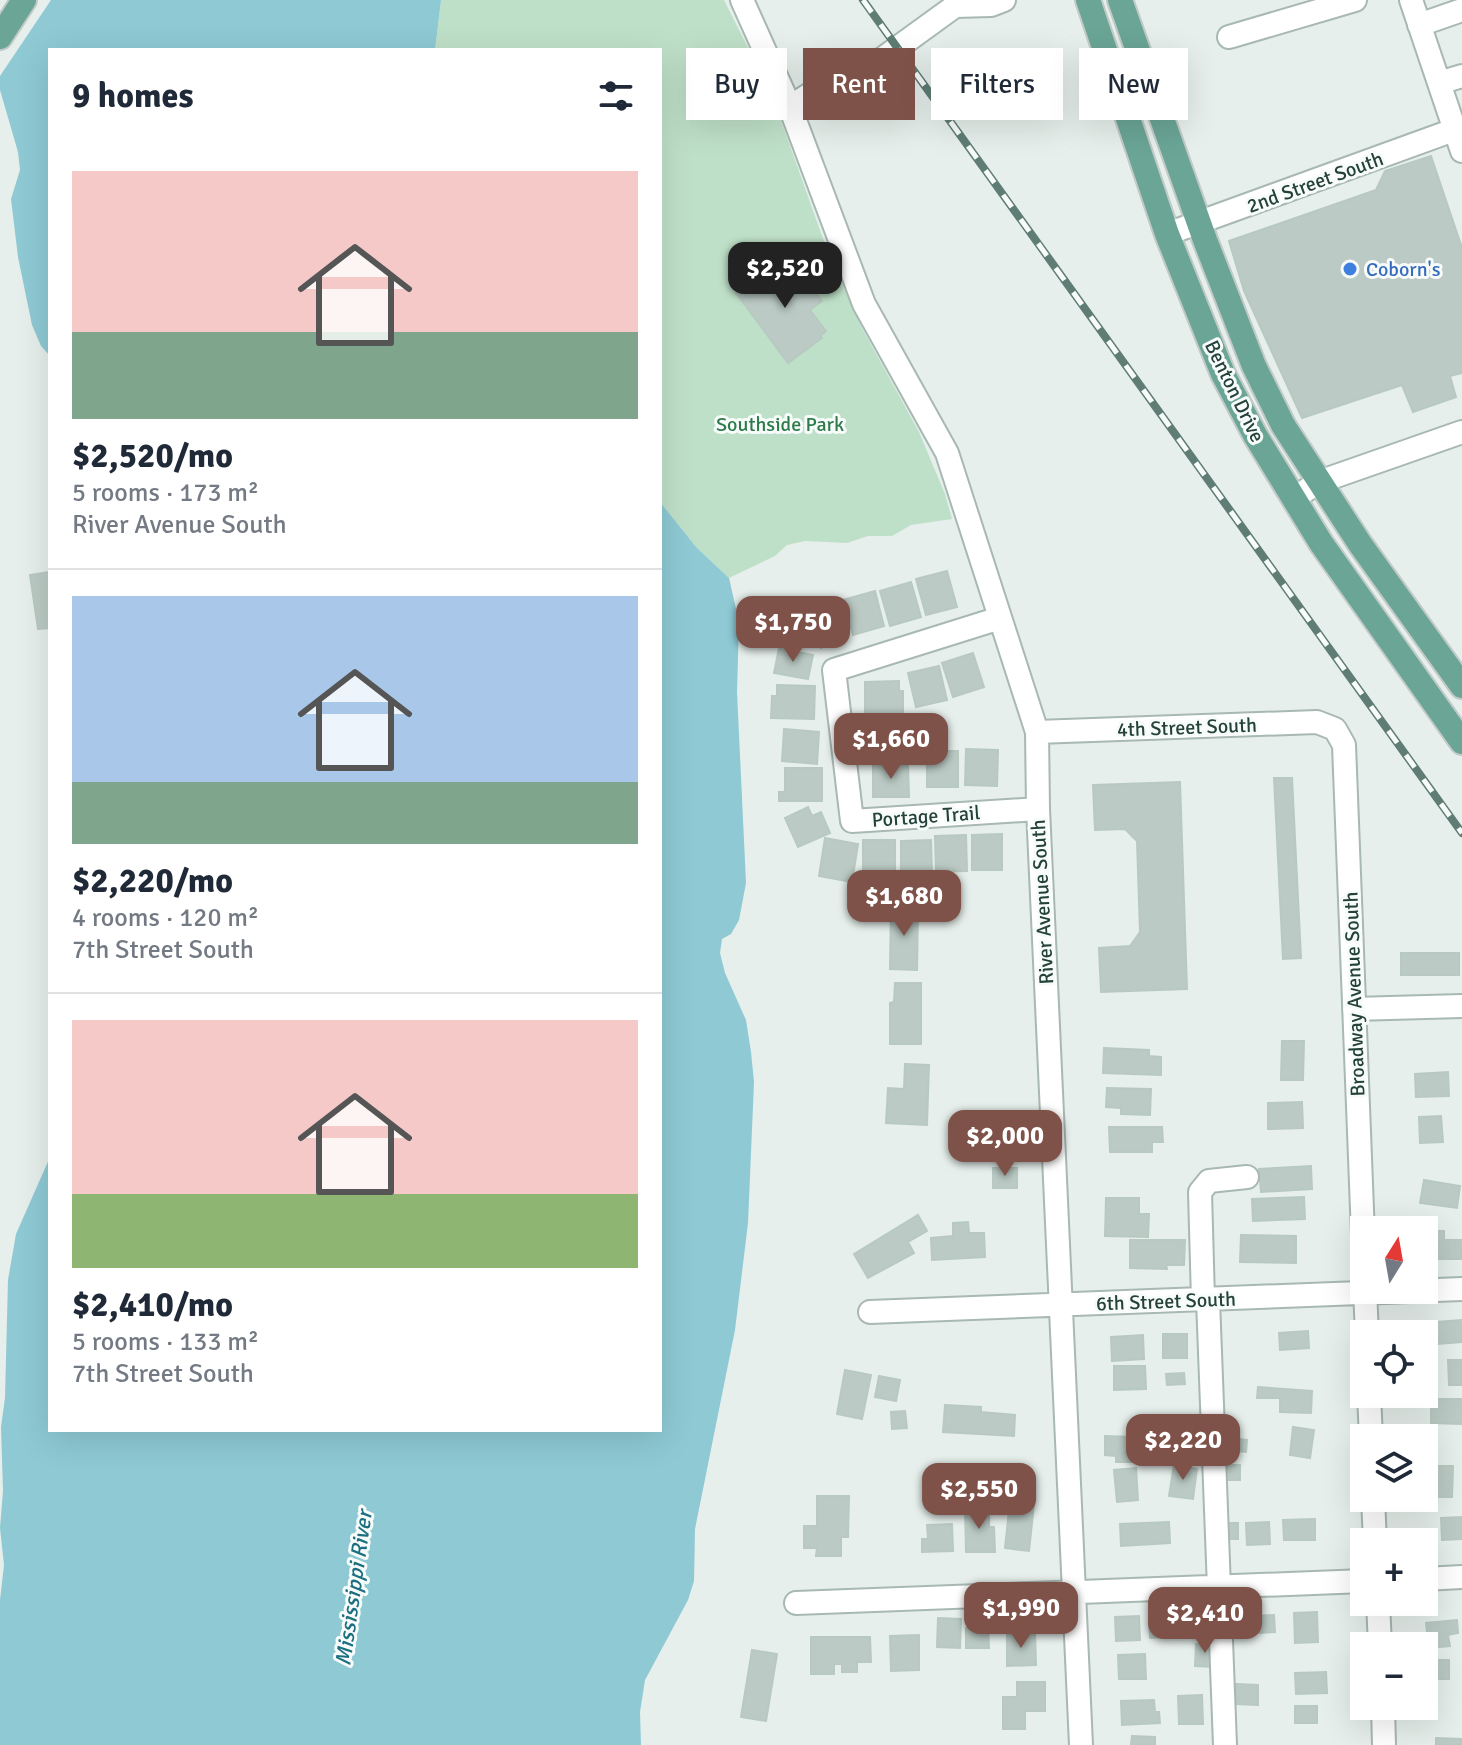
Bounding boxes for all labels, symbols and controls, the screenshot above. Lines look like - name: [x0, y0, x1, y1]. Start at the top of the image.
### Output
- chip: Buy: [686, 48, 787, 120]
- chip: Rent: [803, 48, 915, 120]
- chip: Filters: [931, 48, 1063, 120]
- chip: New: [1079, 48, 1188, 120]
- icon: filters: [594, 74, 638, 118]
- text: 9 homes: [72, 75, 193, 117]
- street label: 2nd Street South: [1243, 146, 1387, 219]
- icon: home: [283, 223, 427, 367]
- pin: $2,520: [720, 242, 850, 310]
- text: $2,520: [746, 252, 824, 284]
- place label: Coborn's: [1366, 257, 1441, 282]
- marker: Coborn's: [1341, 260, 1359, 278]
- street label: Benton Drive: [1199, 336, 1270, 446]
- park label: Southside Park: [716, 412, 844, 437]
- text: $2,520/mo: [72, 435, 233, 477]
- text: 5 rooms · 173 m²: [72, 477, 259, 509]
- text: River Avenue South: [72, 509, 287, 541]
- pin: $1,750: [728, 596, 858, 664]
- text: $1,750: [754, 606, 832, 638]
- icon: home: [283, 648, 427, 792]
- pin: $1,660: [826, 713, 956, 781]
- street label: 4th Street South: [1117, 713, 1257, 742]
- text: $1,660: [852, 723, 930, 755]
- street label: Portage Trail: [871, 800, 981, 833]
- street label: River Avenue South: [1026, 819, 1059, 985]
- text: $2,220/mo: [72, 860, 233, 902]
- pin: $1,680: [839, 870, 969, 938]
- text: $1,680: [865, 880, 943, 912]
- street label: Broadway Avenue South: [1338, 891, 1371, 1097]
- text: 4 rooms · 120 m²: [72, 902, 259, 934]
- text: 7th Street South: [72, 934, 254, 966]
- icon: home: [283, 1072, 427, 1216]
- pin: $2,000: [940, 1110, 1070, 1178]
- text: $2,000: [966, 1120, 1044, 1152]
- north arrow: [1350, 1216, 1438, 1304]
- map controls: [1350, 1216, 1438, 1720]
- text: $2,410/mo: [72, 1284, 233, 1326]
- street label: 6th Street South: [1096, 1287, 1236, 1316]
- button: locate: [1350, 1320, 1438, 1408]
- text: 5 rooms · 133 m²: [72, 1326, 259, 1358]
- text: 7th Street South: [72, 1358, 254, 1390]
- pin: $2,220: [1118, 1414, 1248, 1482]
- text: $2,220: [1144, 1424, 1222, 1456]
- button: layers: [1350, 1424, 1438, 1512]
- pin: $2,550: [914, 1463, 1044, 1531]
- text: $2,550: [940, 1473, 1018, 1505]
- water label: Mississippi River: [329, 1506, 378, 1667]
- button: +: [1350, 1528, 1438, 1616]
- pin: $1,990: [956, 1582, 1086, 1650]
- pin: $2,410: [1140, 1587, 1270, 1655]
- text: $1,990: [982, 1592, 1060, 1624]
- text: $2,410: [1166, 1597, 1244, 1629]
- button: −: [1350, 1632, 1438, 1720]

